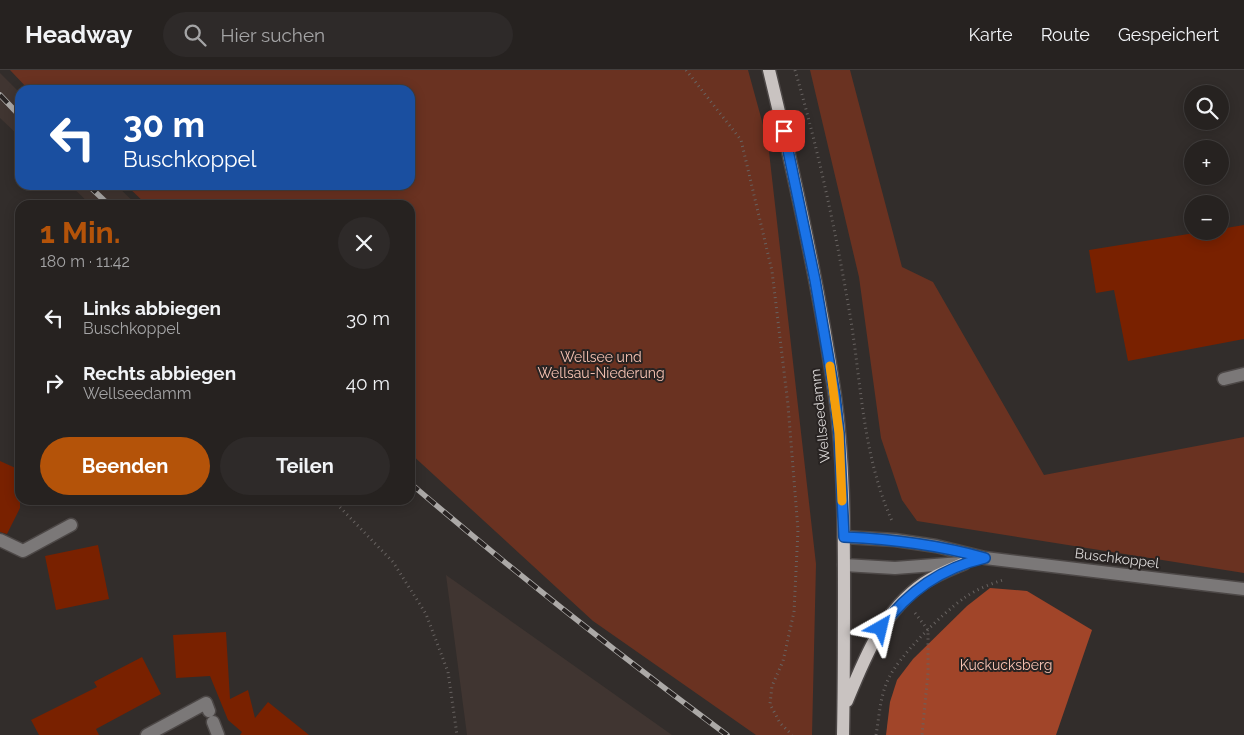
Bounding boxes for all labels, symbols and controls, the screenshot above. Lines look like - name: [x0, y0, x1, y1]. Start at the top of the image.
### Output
- search box: [163, 12, 513, 57]
- text: Headway: [25, 20, 133, 49]
- icon: search: [181, 21, 209, 49]
- text: Hier suchen: [221, 24, 325, 46]
- text: Karte: [969, 24, 1013, 45]
- text: Route: [1041, 24, 1090, 45]
- text: Gespeichert: [1118, 24, 1219, 45]
- map controls: [1184, 85, 1229, 240]
- button: search: [1184, 85, 1229, 130]
- text: 30 m: [123, 104, 205, 145]
- icon: left: [40, 105, 105, 170]
- pin: [763, 110, 805, 152]
- icon: arrive: [770, 117, 798, 145]
- button: +: [1184, 140, 1229, 185]
- text: Buschkoppel: [123, 146, 256, 172]
- button: −: [1184, 195, 1229, 240]
- text: 1 Min.: [40, 215, 121, 250]
- button: close: [338, 217, 390, 269]
- text: 180 m · 11:42: [40, 252, 130, 271]
- text: Links abbiegen: [83, 297, 221, 319]
- icon: left: [40, 304, 68, 332]
- text: 30 m: [346, 307, 390, 329]
- text: Buschkoppel: [83, 319, 180, 338]
- park label: Wellsee und Wellsau-Niederung: [537, 349, 665, 381]
- text: Rechts abbiegen: [83, 362, 236, 384]
- street label: Wellseedamm: [807, 368, 833, 464]
- icon: right: [40, 369, 68, 397]
- text: 40 m: [346, 372, 390, 394]
- text: Wellseedamm: [83, 384, 191, 403]
- button: Beenden: [40, 437, 210, 495]
- button: Teilen: [220, 437, 390, 495]
- street label: Buschkoppel: [1074, 545, 1160, 571]
- position arrow: [854, 601, 906, 653]
- park label: Kuckucksberg: [960, 657, 1052, 673]

